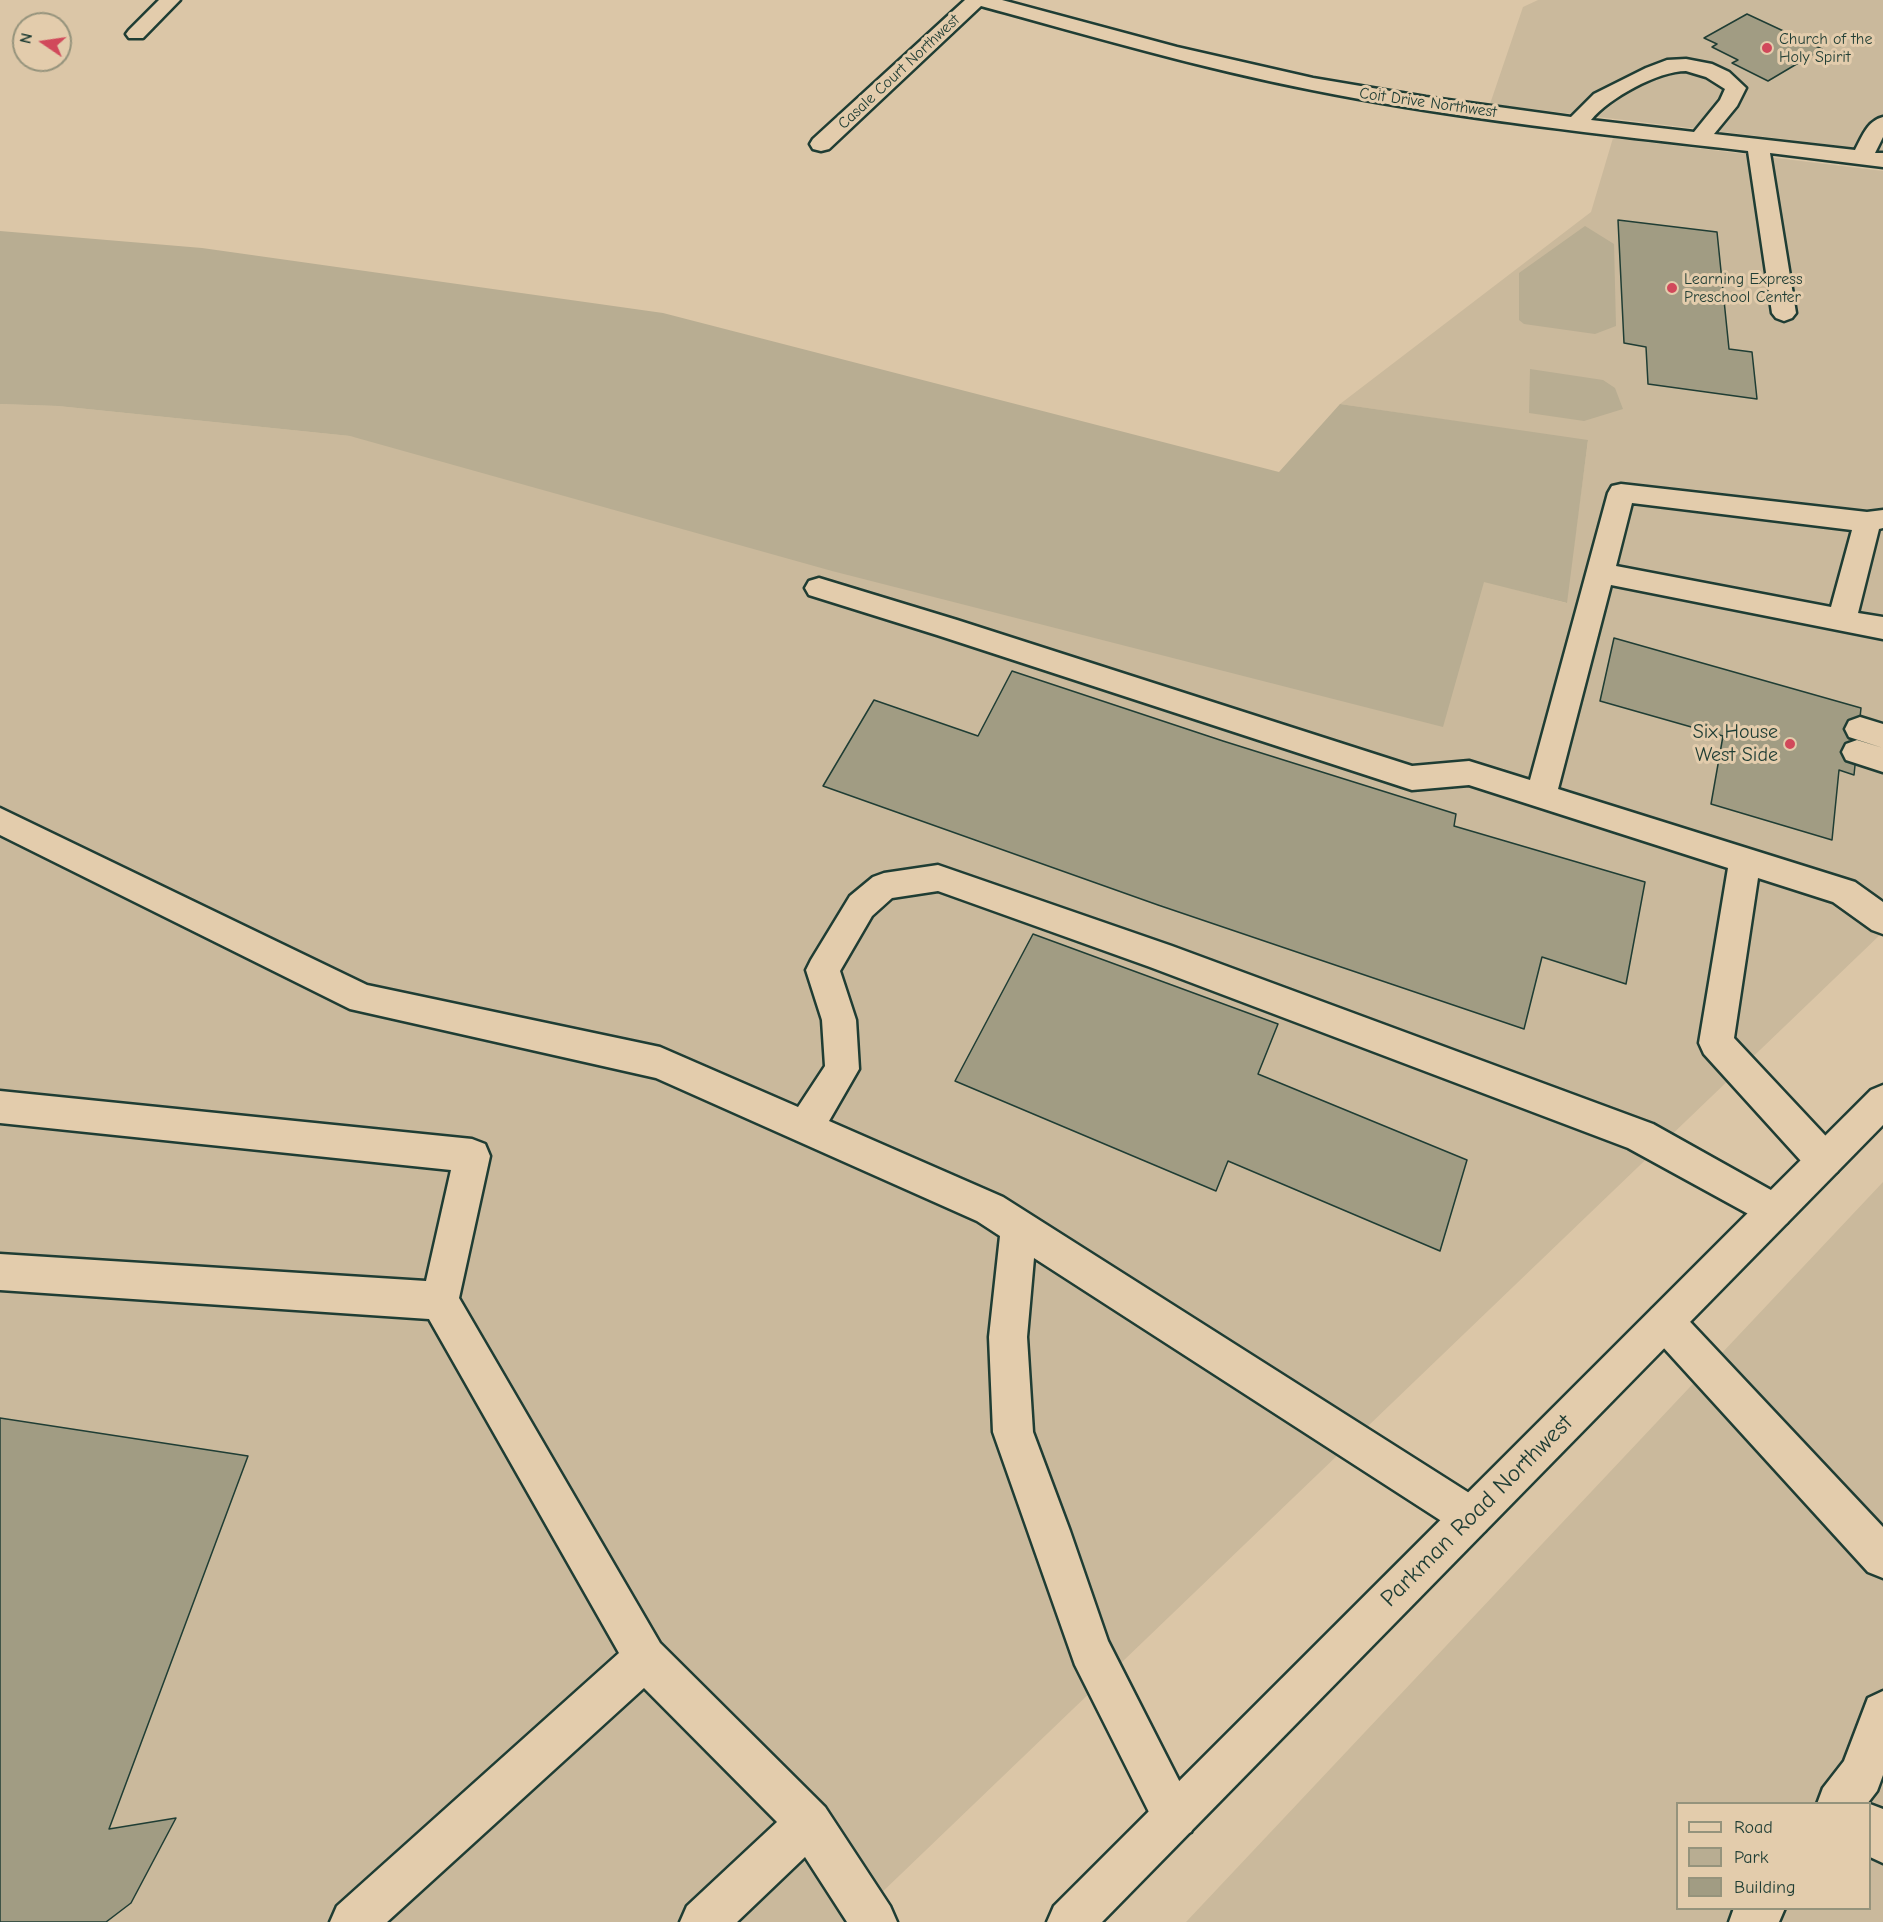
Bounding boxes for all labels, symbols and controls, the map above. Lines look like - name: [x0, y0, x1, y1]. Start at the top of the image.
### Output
- street label: Casale Court Northwest: [834, 11, 964, 133]
- north arrow: [12, 12, 72, 72]
- place label: Church of the Holy Spirit: [1779, 29, 1872, 67]
- text: N: [16, 31, 36, 46]
- marker: Church of the Holy Spirit: [1760, 41, 1774, 55]
- street label: Coit Drive Northwest: [1358, 84, 1498, 122]
- place label: Learning Express Preschool Center: [1684, 269, 1803, 307]
- marker: Learning Express Preschool Center: [1665, 281, 1679, 295]
- place label: Six House West Side: [1693, 720, 1778, 767]
- marker: Six House West Side: [1783, 737, 1797, 751]
- street label: Parkman Road Northwest: [1375, 1409, 1579, 1613]
- legend: [1676, 1802, 1871, 1910]
- text: Road: [1734, 1817, 1773, 1838]
- text: Park: [1734, 1847, 1768, 1868]
- text: Building: [1734, 1877, 1796, 1898]

